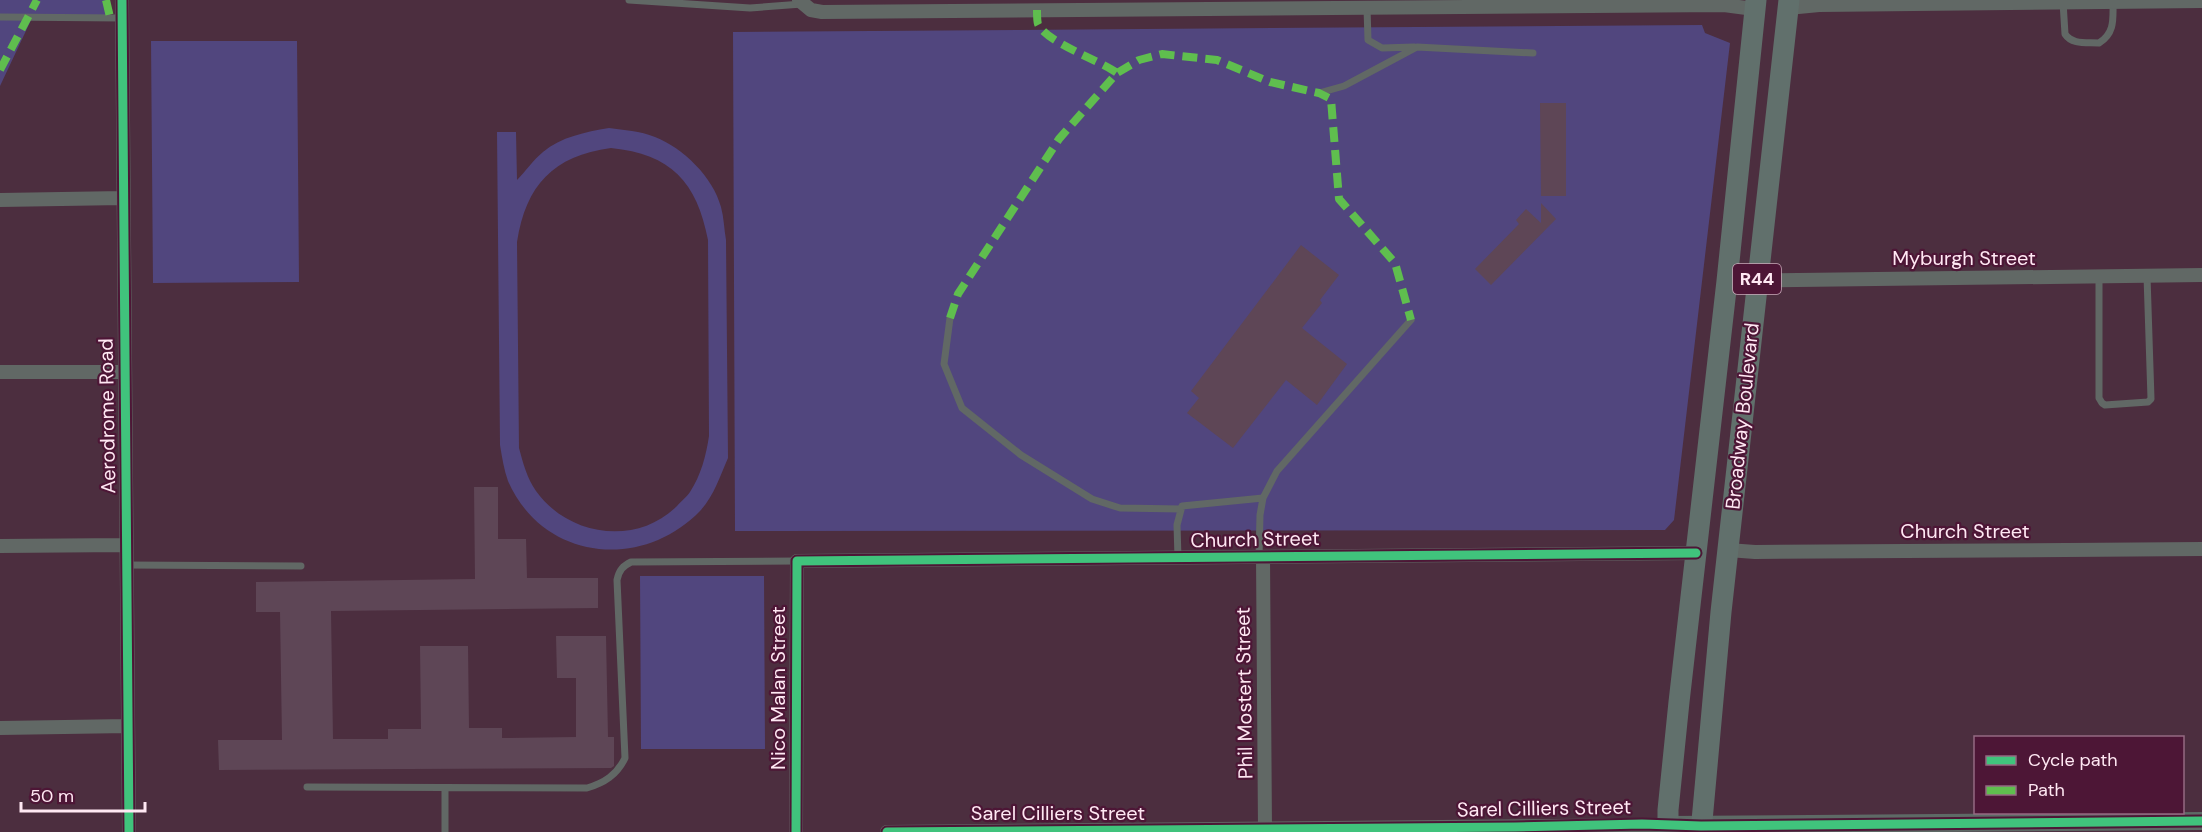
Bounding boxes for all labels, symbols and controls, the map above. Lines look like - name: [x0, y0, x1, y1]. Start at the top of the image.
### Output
- street label: Myburgh Street: [1892, 245, 2036, 271]
- road number: R44: [1733, 264, 1781, 294]
- street label: Broadway Boulevard: [1719, 321, 1765, 511]
- street label: Aerodrome Road: [93, 338, 121, 494]
- street label: Church Street: [1900, 518, 2030, 544]
- street label: Church Street: [1190, 525, 1320, 553]
- street label: Nico Malan Street: [765, 606, 791, 770]
- street label: Phil Mostert Street: [1229, 607, 1259, 779]
- legend: [1974, 736, 2184, 814]
- text: Cycle path: [2028, 748, 2118, 772]
- scale bar: [21, 775, 146, 813]
- text: Path: [2028, 778, 2065, 802]
- text: 50 m: [30, 784, 74, 808]
- street label: Sarel Cilliers Street: [1457, 793, 1632, 823]
- street label: Sarel Cilliers Street: [971, 800, 1145, 826]

